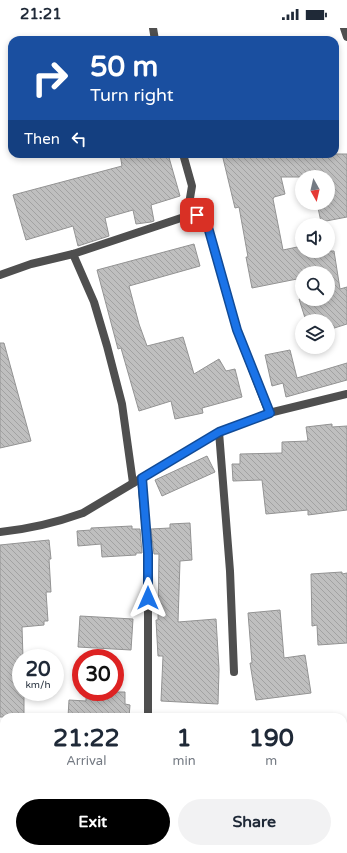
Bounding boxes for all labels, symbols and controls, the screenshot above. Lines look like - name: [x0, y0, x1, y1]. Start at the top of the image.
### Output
- text: 21:21: [20, 5, 62, 23]
- text: 50 m: [90, 50, 158, 84]
- icon: right: [24, 52, 76, 104]
- text: Turn right: [90, 84, 174, 106]
- icon: left: [68, 128, 90, 150]
- text: Then: [24, 130, 60, 148]
- north arrow: [295, 170, 335, 210]
- map controls: [295, 170, 335, 354]
- pin: [180, 198, 214, 232]
- icon: arrive: [186, 204, 208, 226]
- button: sound: [295, 218, 335, 258]
- button: search: [295, 266, 335, 306]
- button: layers: [295, 314, 335, 354]
- position arrow: [127, 577, 169, 619]
- speed limit sign: 30: [72, 649, 124, 701]
- text: 20: [25, 658, 51, 682]
- text: km/h: [25, 679, 51, 691]
- text: 21:22: [53, 724, 120, 753]
- text: 1: [177, 724, 192, 753]
- text: 190: [249, 724, 294, 753]
- text: Arrival: [66, 753, 106, 769]
- text: min: [173, 753, 196, 769]
- text: m: [265, 753, 277, 769]
- button: Exit: [16, 799, 170, 845]
- button: Share: [178, 799, 331, 845]

